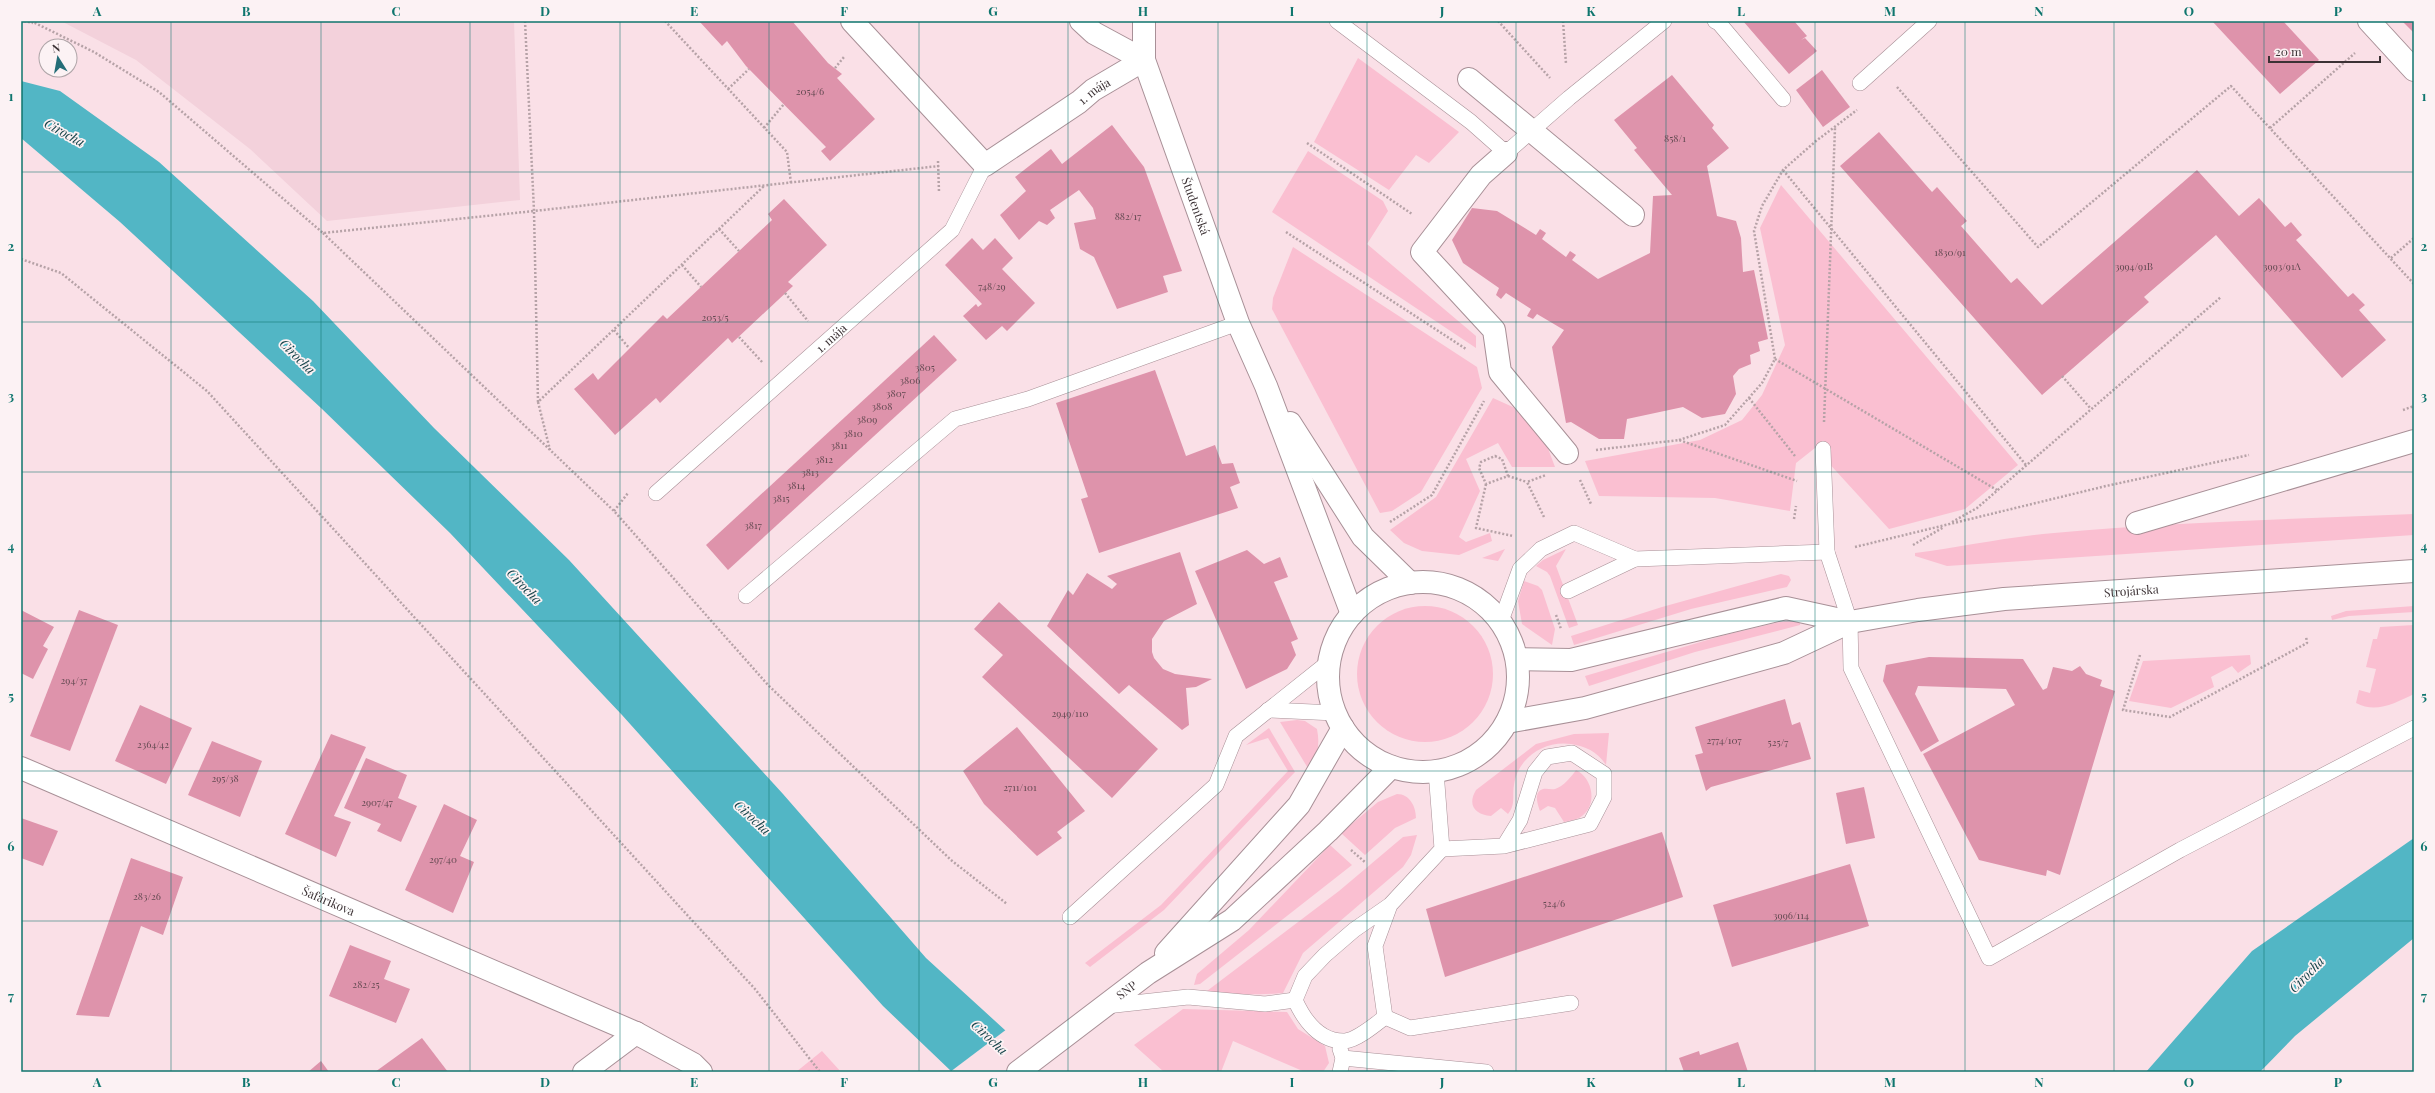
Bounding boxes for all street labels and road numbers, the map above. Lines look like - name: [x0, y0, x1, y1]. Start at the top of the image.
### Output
- street label: 1. mája: [1074, 74, 1113, 108]
- street label: Študentská: [1179, 175, 1214, 237]
- street label: 1. mája: [812, 320, 850, 356]
- street label: Strojárska: [2103, 580, 2159, 600]
- street label: Šafárikova: [300, 882, 357, 919]
- street label: SNP: [1113, 977, 1140, 1003]

